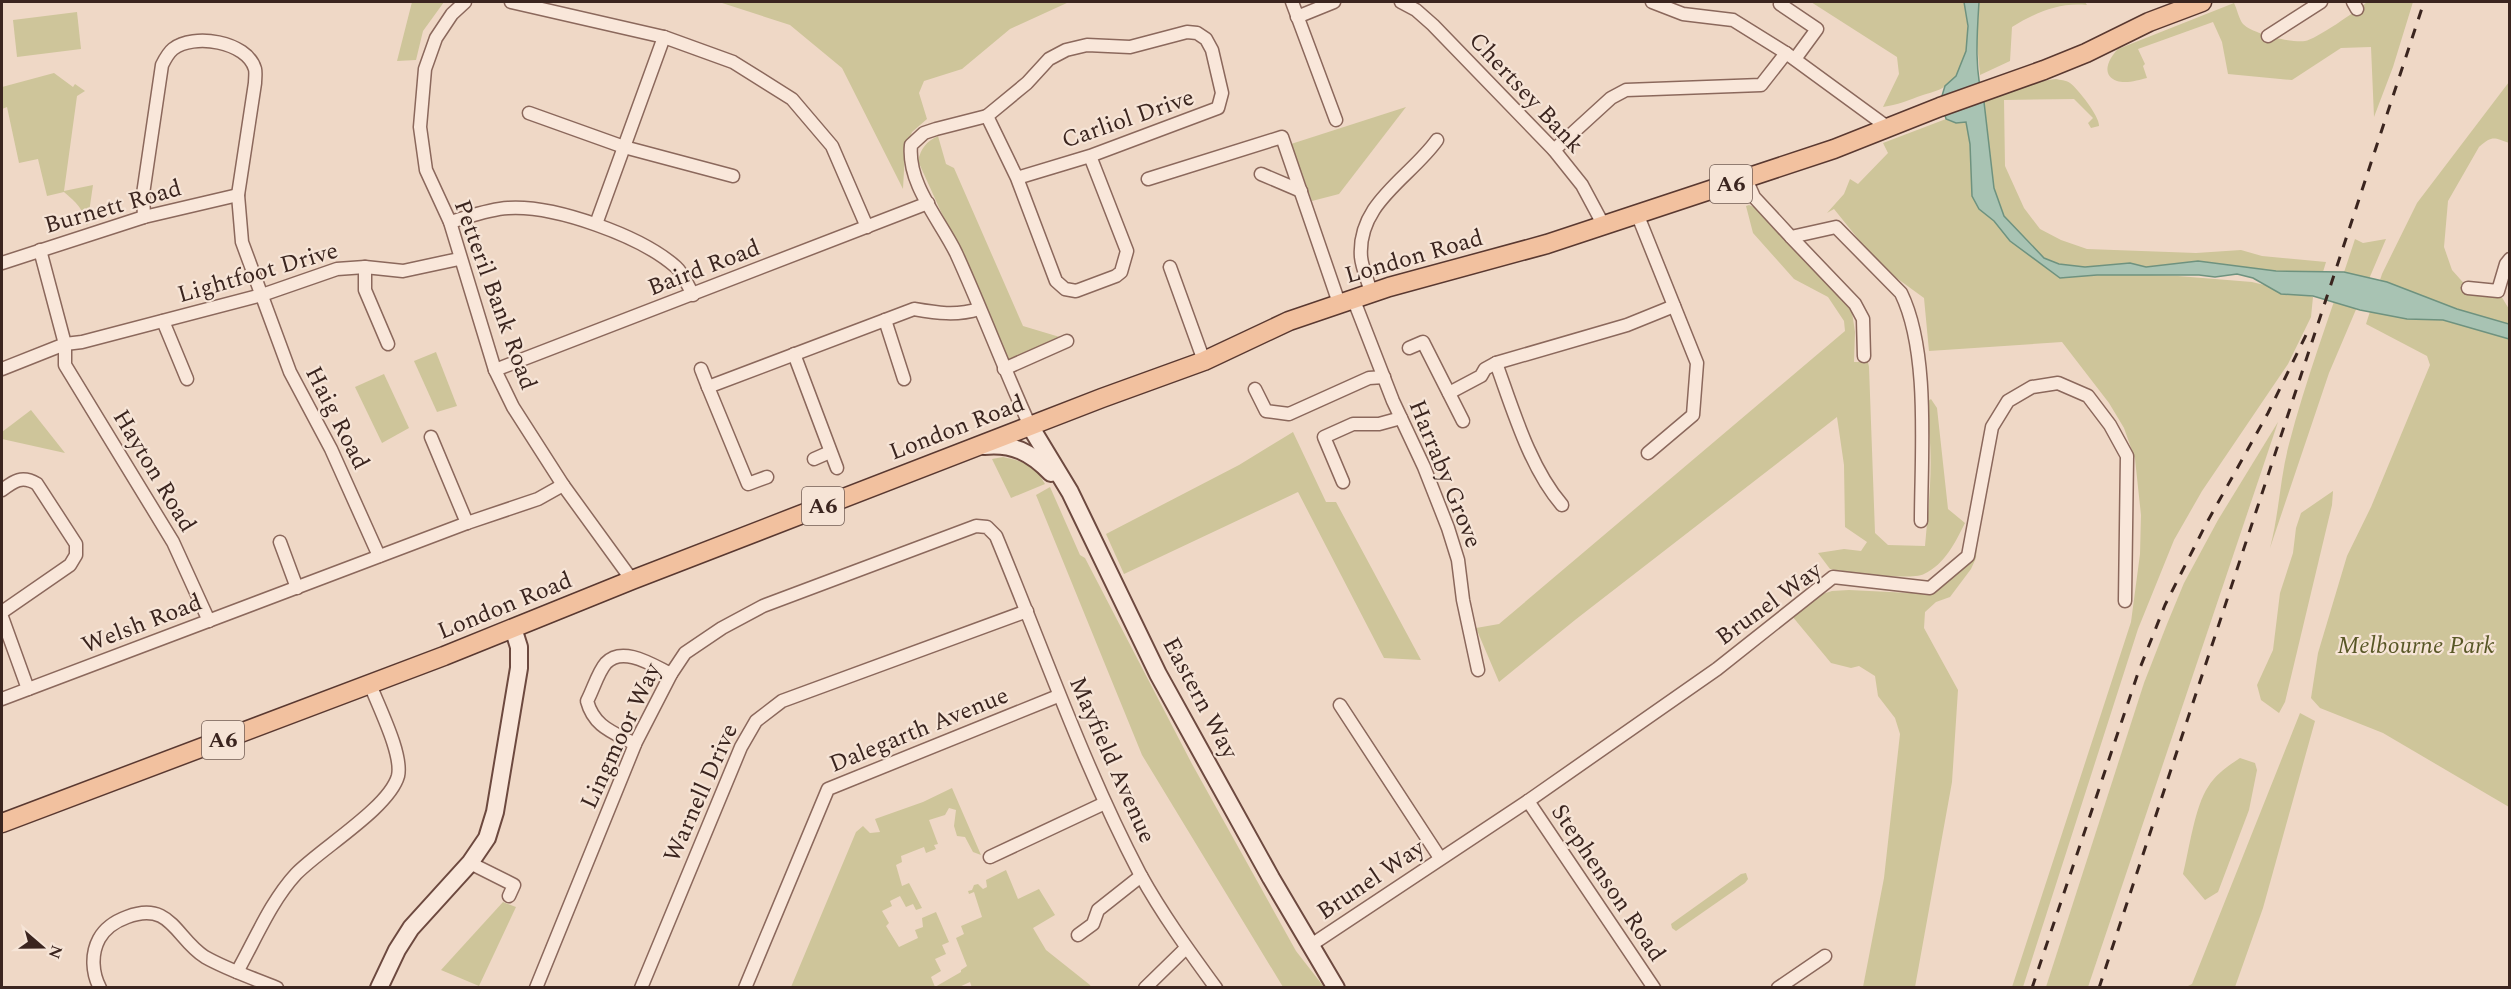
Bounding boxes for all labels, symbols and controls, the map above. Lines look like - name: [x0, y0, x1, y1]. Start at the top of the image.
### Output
- street label: Chertsey Bank: [1460, 24, 1592, 162]
- street label: Carliol Drive: [1057, 80, 1199, 158]
- road number: A6: [1710, 165, 1752, 203]
- street label: Burnett Road: [40, 170, 186, 244]
- street label: Petteril Bank Road: [444, 195, 546, 395]
- street label: London Road: [1341, 220, 1487, 294]
- street label: Baird Road: [642, 230, 766, 306]
- street label: Lightfoot Drive: [173, 233, 343, 313]
- street label: Haig Road: [296, 360, 378, 476]
- street label: London Road: [884, 386, 1030, 470]
- street label: Harraby Grove: [1399, 394, 1491, 554]
- street label: Hayton Road: [103, 403, 205, 539]
- road number: A6: [802, 487, 844, 525]
- street label: Brunel Way: [1708, 552, 1831, 655]
- street label: London Road: [432, 563, 578, 649]
- street label: Welsh Road: [77, 585, 207, 663]
- park label: Melbourne Park: [2337, 628, 2495, 664]
- street label: Eastern Way: [1153, 631, 1248, 767]
- street label: Lingmoor Way: [571, 656, 671, 815]
- street label: Mayfield Avenue: [1059, 671, 1165, 849]
- street label: Dalegarth Avenue: [824, 678, 1014, 782]
- street label: Warnell Drive: [654, 718, 748, 868]
- road number: A6: [202, 721, 244, 759]
- street label: Stephenson Road: [1542, 797, 1674, 969]
- street label: Brunel Way: [1310, 830, 1434, 929]
- north arrow: [12, 917, 72, 977]
- text: N: [42, 942, 69, 962]

